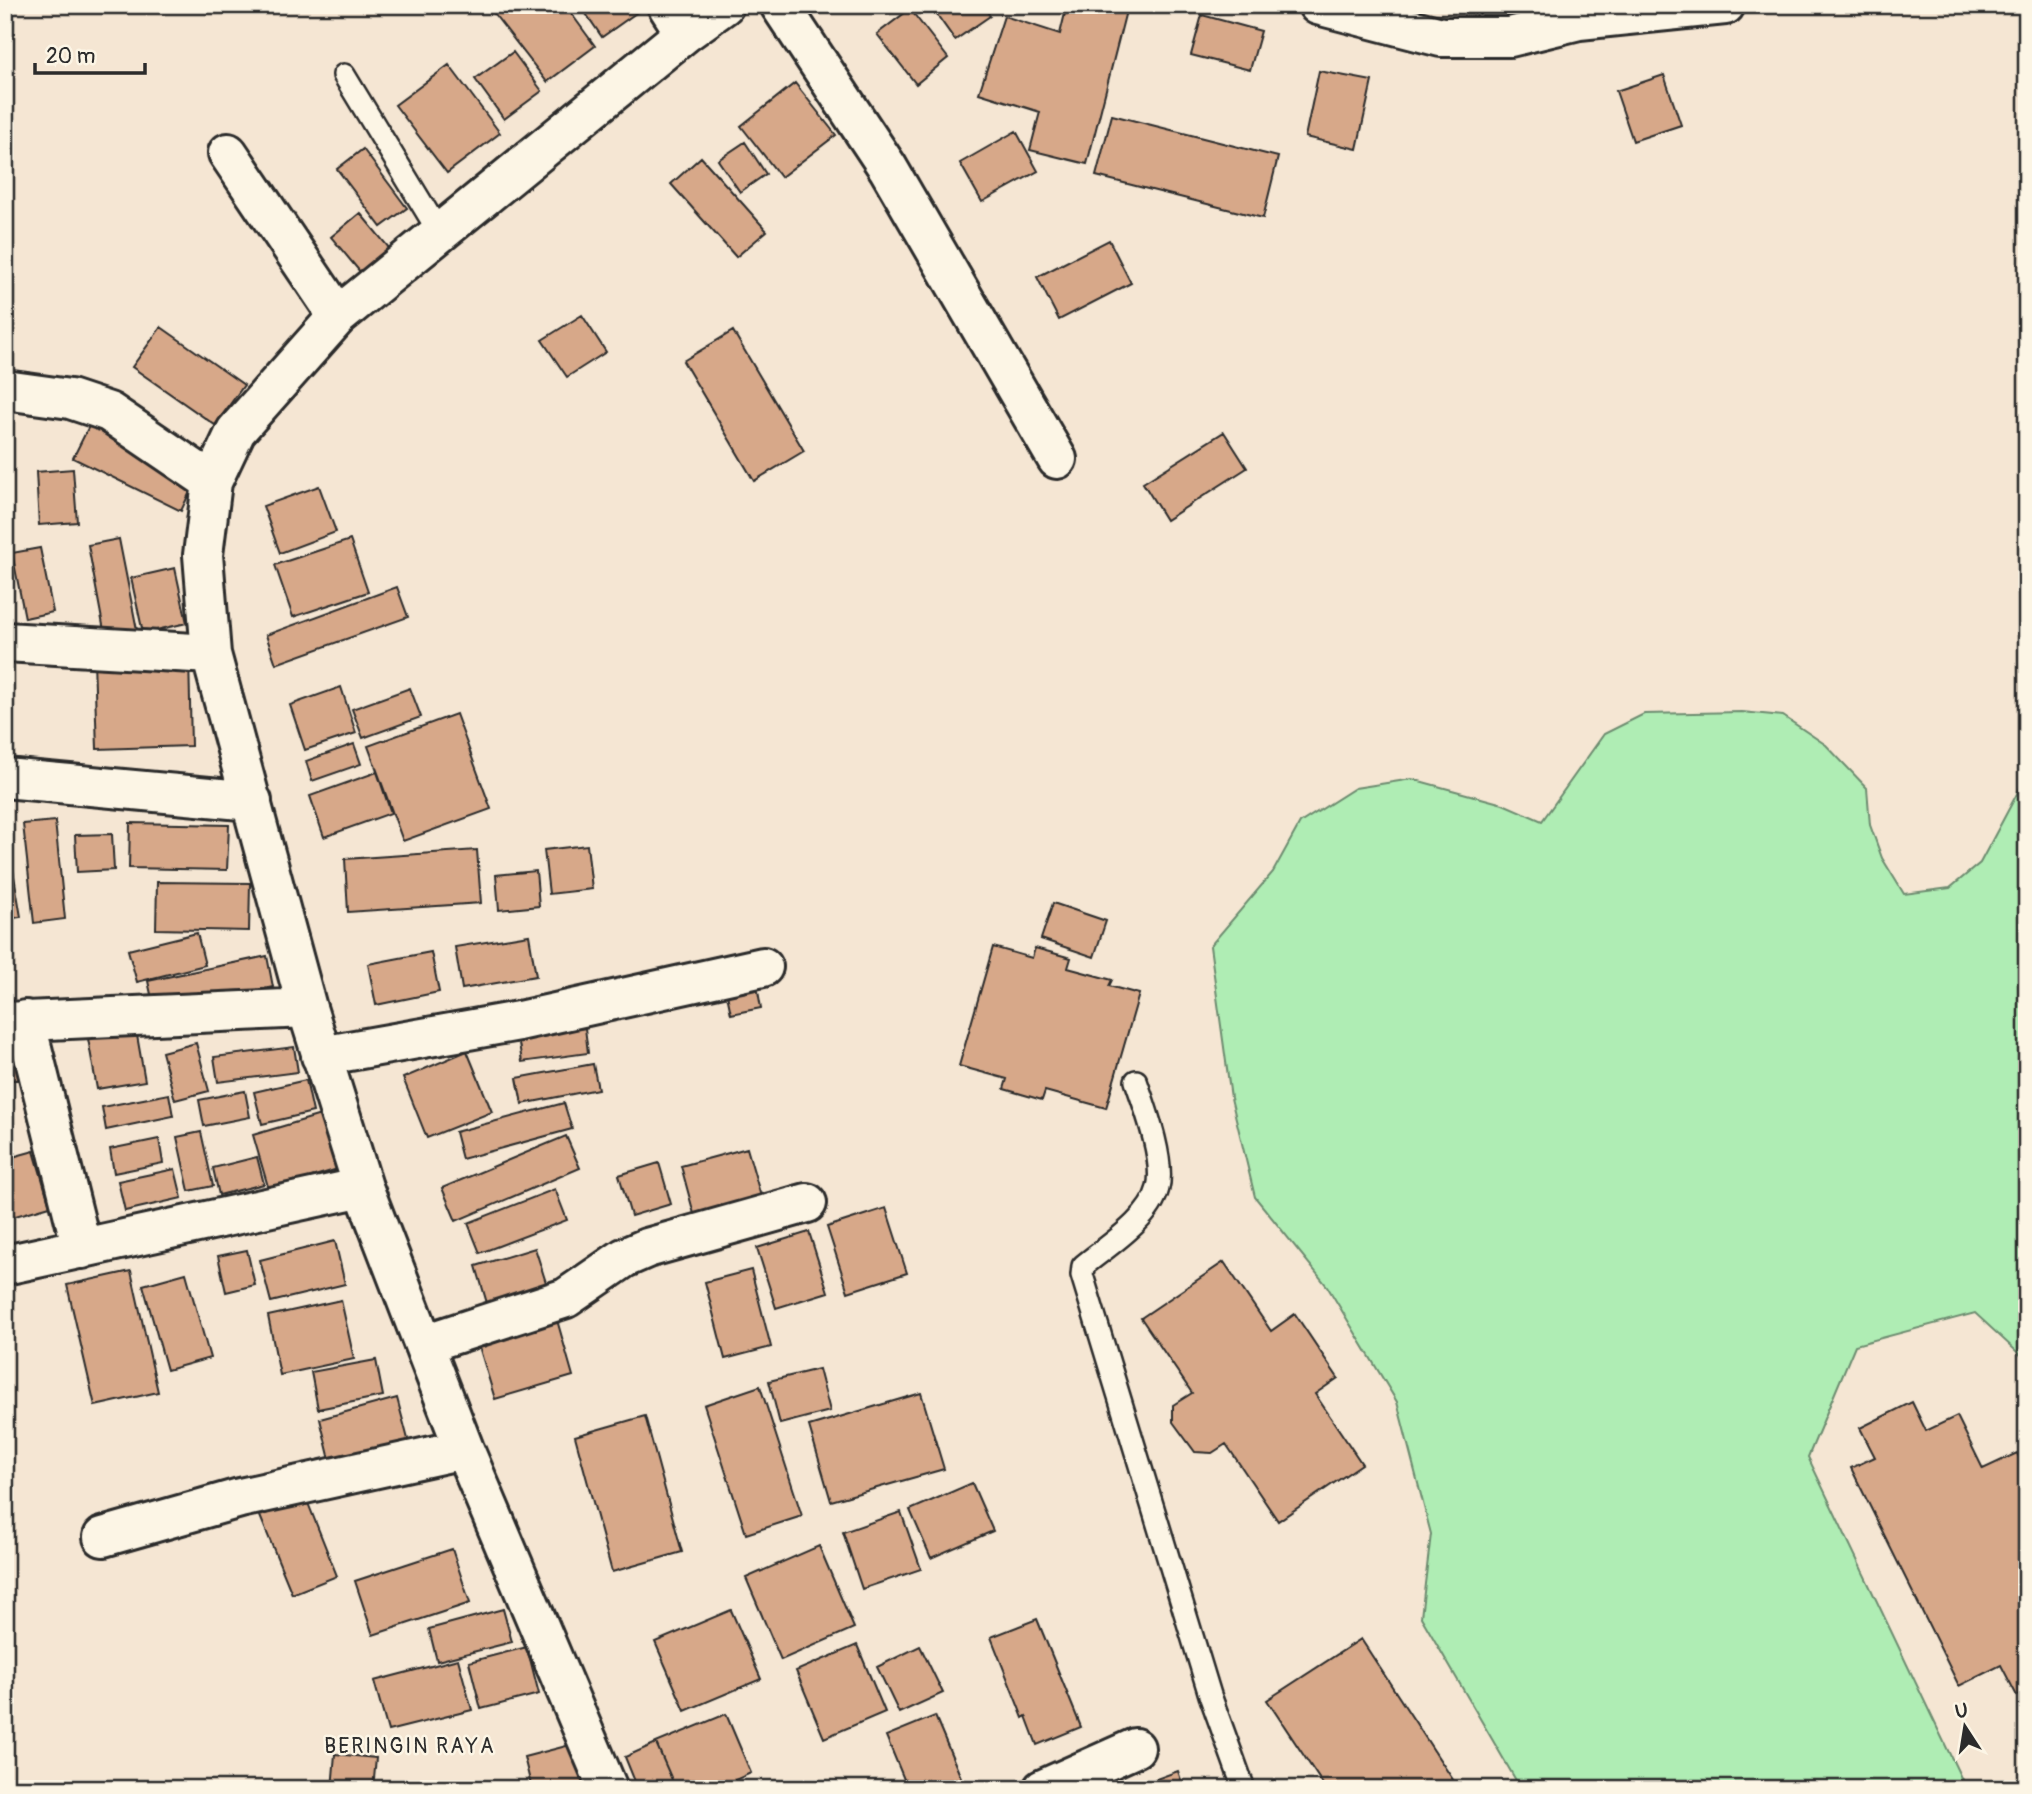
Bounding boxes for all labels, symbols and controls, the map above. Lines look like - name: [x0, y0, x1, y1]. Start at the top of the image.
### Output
- scale bar: [35, 32, 145, 76]
- text: 20 m: [46, 43, 95, 70]
- north arrow: [1930, 1692, 2000, 1762]
- text: U: [1953, 1698, 1970, 1724]
- district label: BERINGIN RAYA: [324, 1733, 496, 1760]

